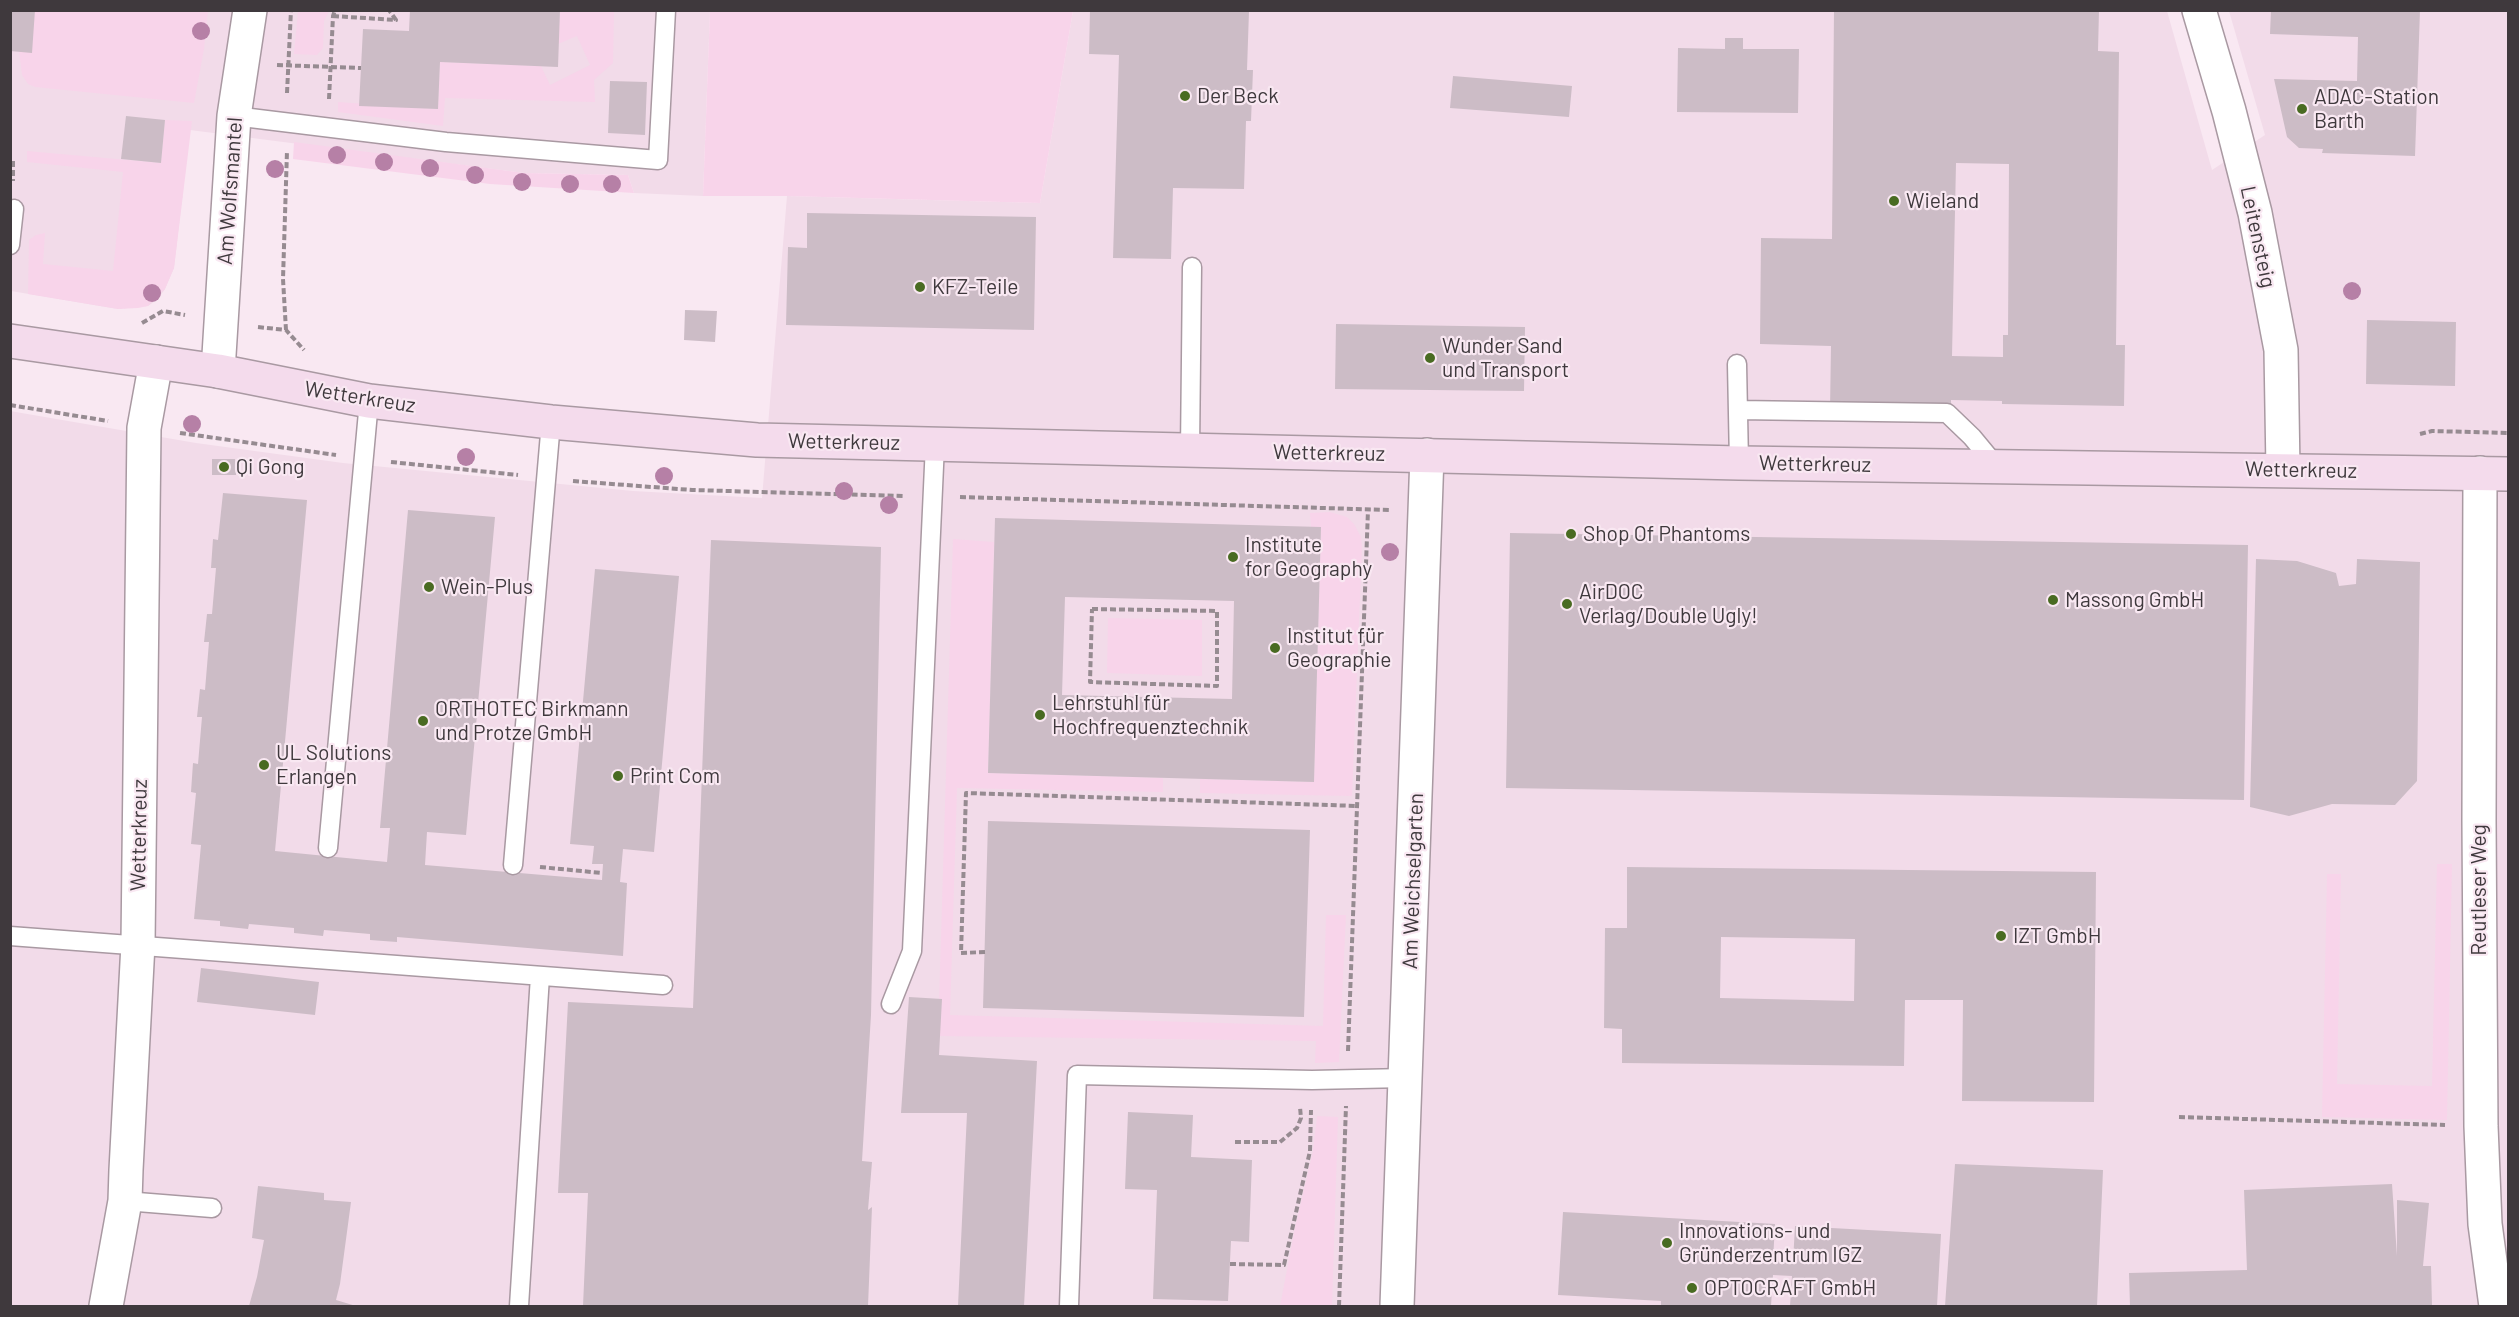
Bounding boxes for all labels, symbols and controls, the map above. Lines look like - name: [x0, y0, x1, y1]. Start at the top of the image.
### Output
- place label: Der Beck: [1197, 83, 1279, 109]
- place label: ADAC-Station Barth: [2314, 84, 2439, 134]
- marker: Der Beck: [1178, 89, 1192, 103]
- marker: ADAC-Station Barth: [2295, 102, 2309, 116]
- street label: Am Wolfsmantel: [212, 116, 248, 266]
- street label: Leitensteig: [2235, 184, 2281, 290]
- place label: Wieland: [1906, 188, 1979, 214]
- marker: Wieland: [1887, 194, 1901, 208]
- place label: KFZ-Teile: [932, 274, 1018, 300]
- marker: KFZ-Teile: [913, 280, 927, 294]
- place label: Wunder Sand und Transport: [1442, 333, 1569, 383]
- marker: Wunder Sand und Transport: [1423, 351, 1437, 365]
- street label: Wetterkreuz: [303, 376, 417, 418]
- street label: Wetterkreuz: [788, 428, 900, 456]
- street label: Wetterkreuz: [1273, 439, 1385, 467]
- street label: Wetterkreuz: [1759, 450, 1871, 478]
- place label: Qi Gong: [236, 454, 305, 480]
- street label: Wetterkreuz: [2245, 456, 2357, 484]
- marker: Qi Gong: [217, 460, 231, 474]
- place label: Shop Of Phantoms: [1583, 521, 1750, 547]
- marker: Shop Of Phantoms: [1564, 527, 1578, 541]
- place label: Institute for Geography: [1245, 532, 1372, 582]
- marker: Institute for Geography: [1226, 550, 1240, 564]
- place label: Wein-Plus: [441, 574, 533, 600]
- place label: AirDOC Verlag/Double Ugly!: [1579, 579, 1758, 629]
- marker: Wein-Plus: [422, 580, 436, 594]
- place label: Massong GmbH: [2065, 587, 2204, 613]
- marker: Massong GmbH: [2046, 593, 2060, 607]
- marker: AirDOC Verlag/Double Ugly!: [1560, 597, 1574, 611]
- place label: Institut für Geographie: [1287, 623, 1391, 673]
- marker: Institut für Geographie: [1268, 641, 1282, 655]
- place label: Lehrstuhl für Hochfrequenztechnik: [1052, 690, 1248, 740]
- place label: ORTHOTEC Birkmann und Protze GmbH: [435, 696, 628, 746]
- marker: Lehrstuhl für Hochfrequenztechnik: [1033, 708, 1047, 722]
- marker: ORTHOTEC Birkmann und Protze GmbH: [416, 714, 430, 728]
- place label: UL Solutions Erlangen: [276, 740, 391, 790]
- marker: UL Solutions Erlangen: [257, 758, 271, 772]
- place label: Print Com: [630, 763, 720, 789]
- marker: Print Com: [611, 769, 625, 783]
- street label: Wetterkreuz: [125, 779, 153, 891]
- street label: Am Weichselgarten: [1397, 792, 1429, 970]
- street label: Reutleser Weg: [2466, 824, 2492, 956]
- place label: IZT GmbH: [2013, 923, 2102, 949]
- marker: IZT GmbH: [1994, 929, 2008, 943]
- place label: Innovations- und Gründerzentrum IGZ: [1679, 1218, 1862, 1268]
- marker: Innovations- und Gründerzentrum IGZ: [1660, 1236, 1674, 1250]
- place label: OPTOCRAFT GmbH: [1704, 1275, 1876, 1301]
- marker: OPTOCRAFT GmbH: [1685, 1281, 1699, 1295]

